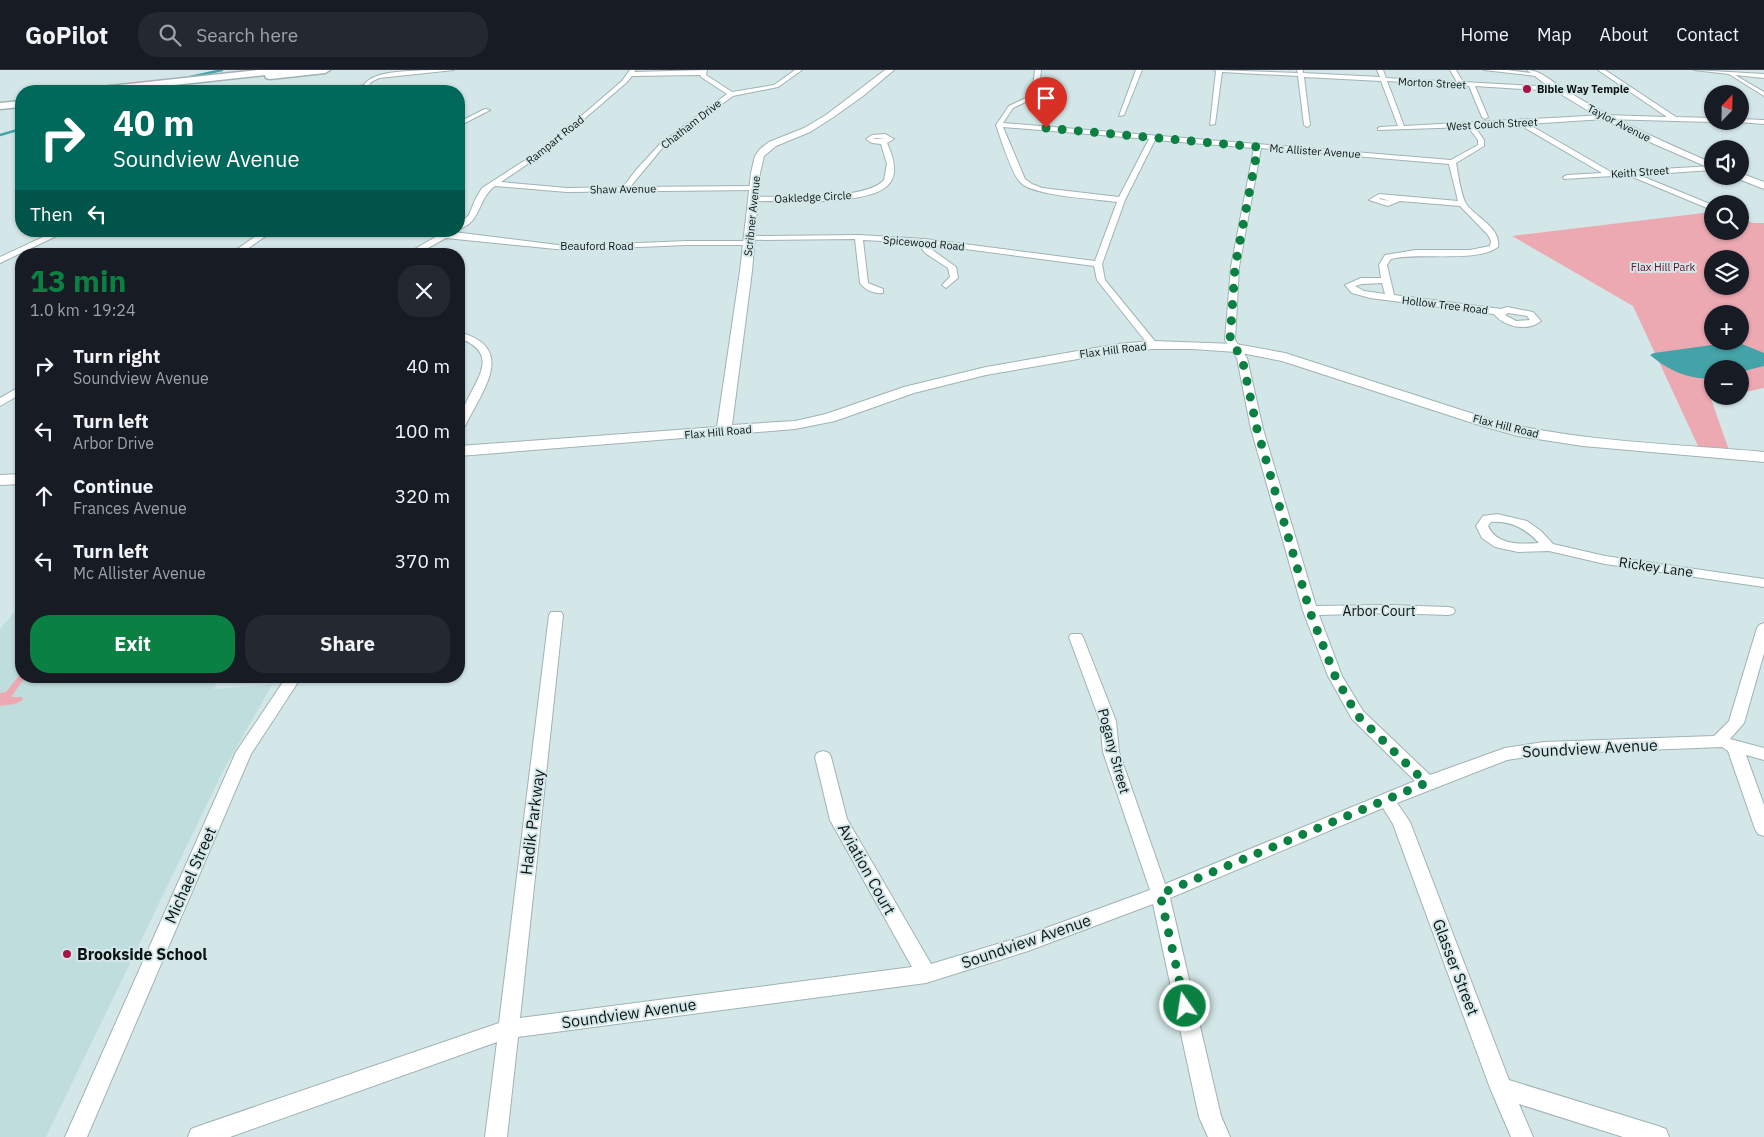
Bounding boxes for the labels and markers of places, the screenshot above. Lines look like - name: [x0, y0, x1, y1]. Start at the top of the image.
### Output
- pin: [1025, 77, 1067, 128]
- place label: Bible Way Temple: [1537, 82, 1629, 96]
- marker: Bible Way Temple: [1521, 83, 1533, 95]
- place label: Brookside School: [77, 944, 207, 964]
- marker: Brookside School: [61, 948, 73, 960]

